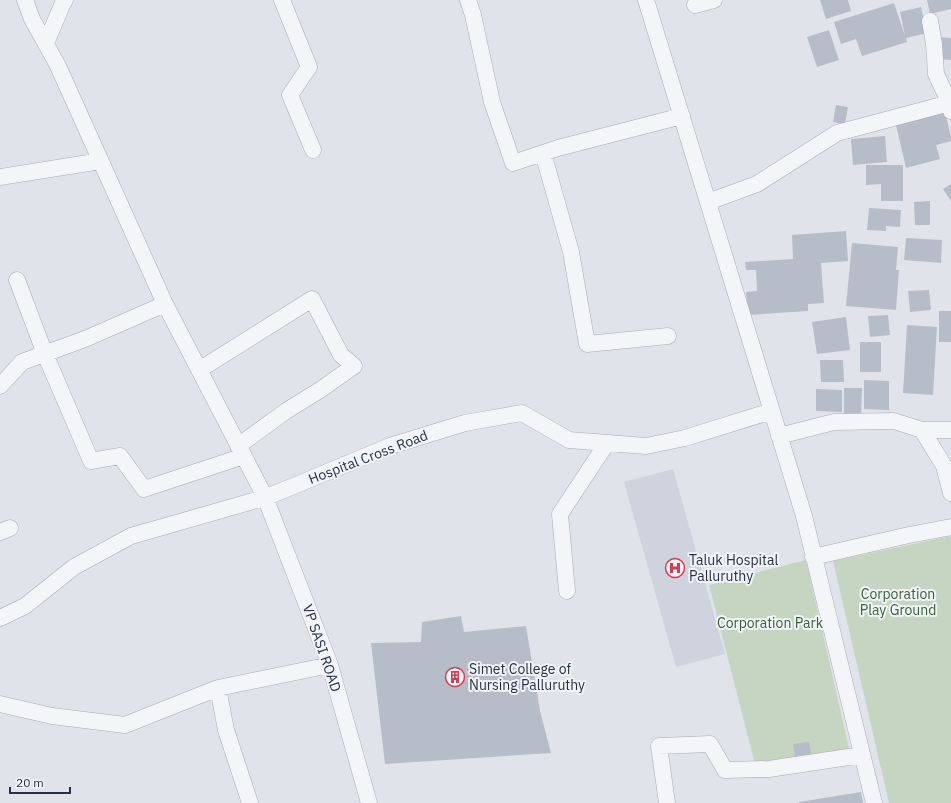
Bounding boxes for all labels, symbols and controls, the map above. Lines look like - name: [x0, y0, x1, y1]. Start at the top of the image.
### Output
- street label: Hospital Cross Road: [306, 426, 430, 488]
- place label: Taluk Hospital Palluruthy: [689, 551, 779, 585]
- hospital icon: Taluk Hospital Palluruthy: [664, 557, 686, 579]
- park label: Corporation Play Ground: [860, 585, 936, 619]
- street label: VP SASI ROAD: [299, 602, 345, 694]
- park label: Corporation Park: [717, 614, 824, 632]
- place label: Simet College of Nursing Palluruthy: [469, 660, 585, 694]
- building icon: Simet College of Nursing Palluruthy: [444, 666, 466, 688]
- scale bar: [10, 769, 70, 795]
- text: 20 m: [16, 775, 44, 790]

